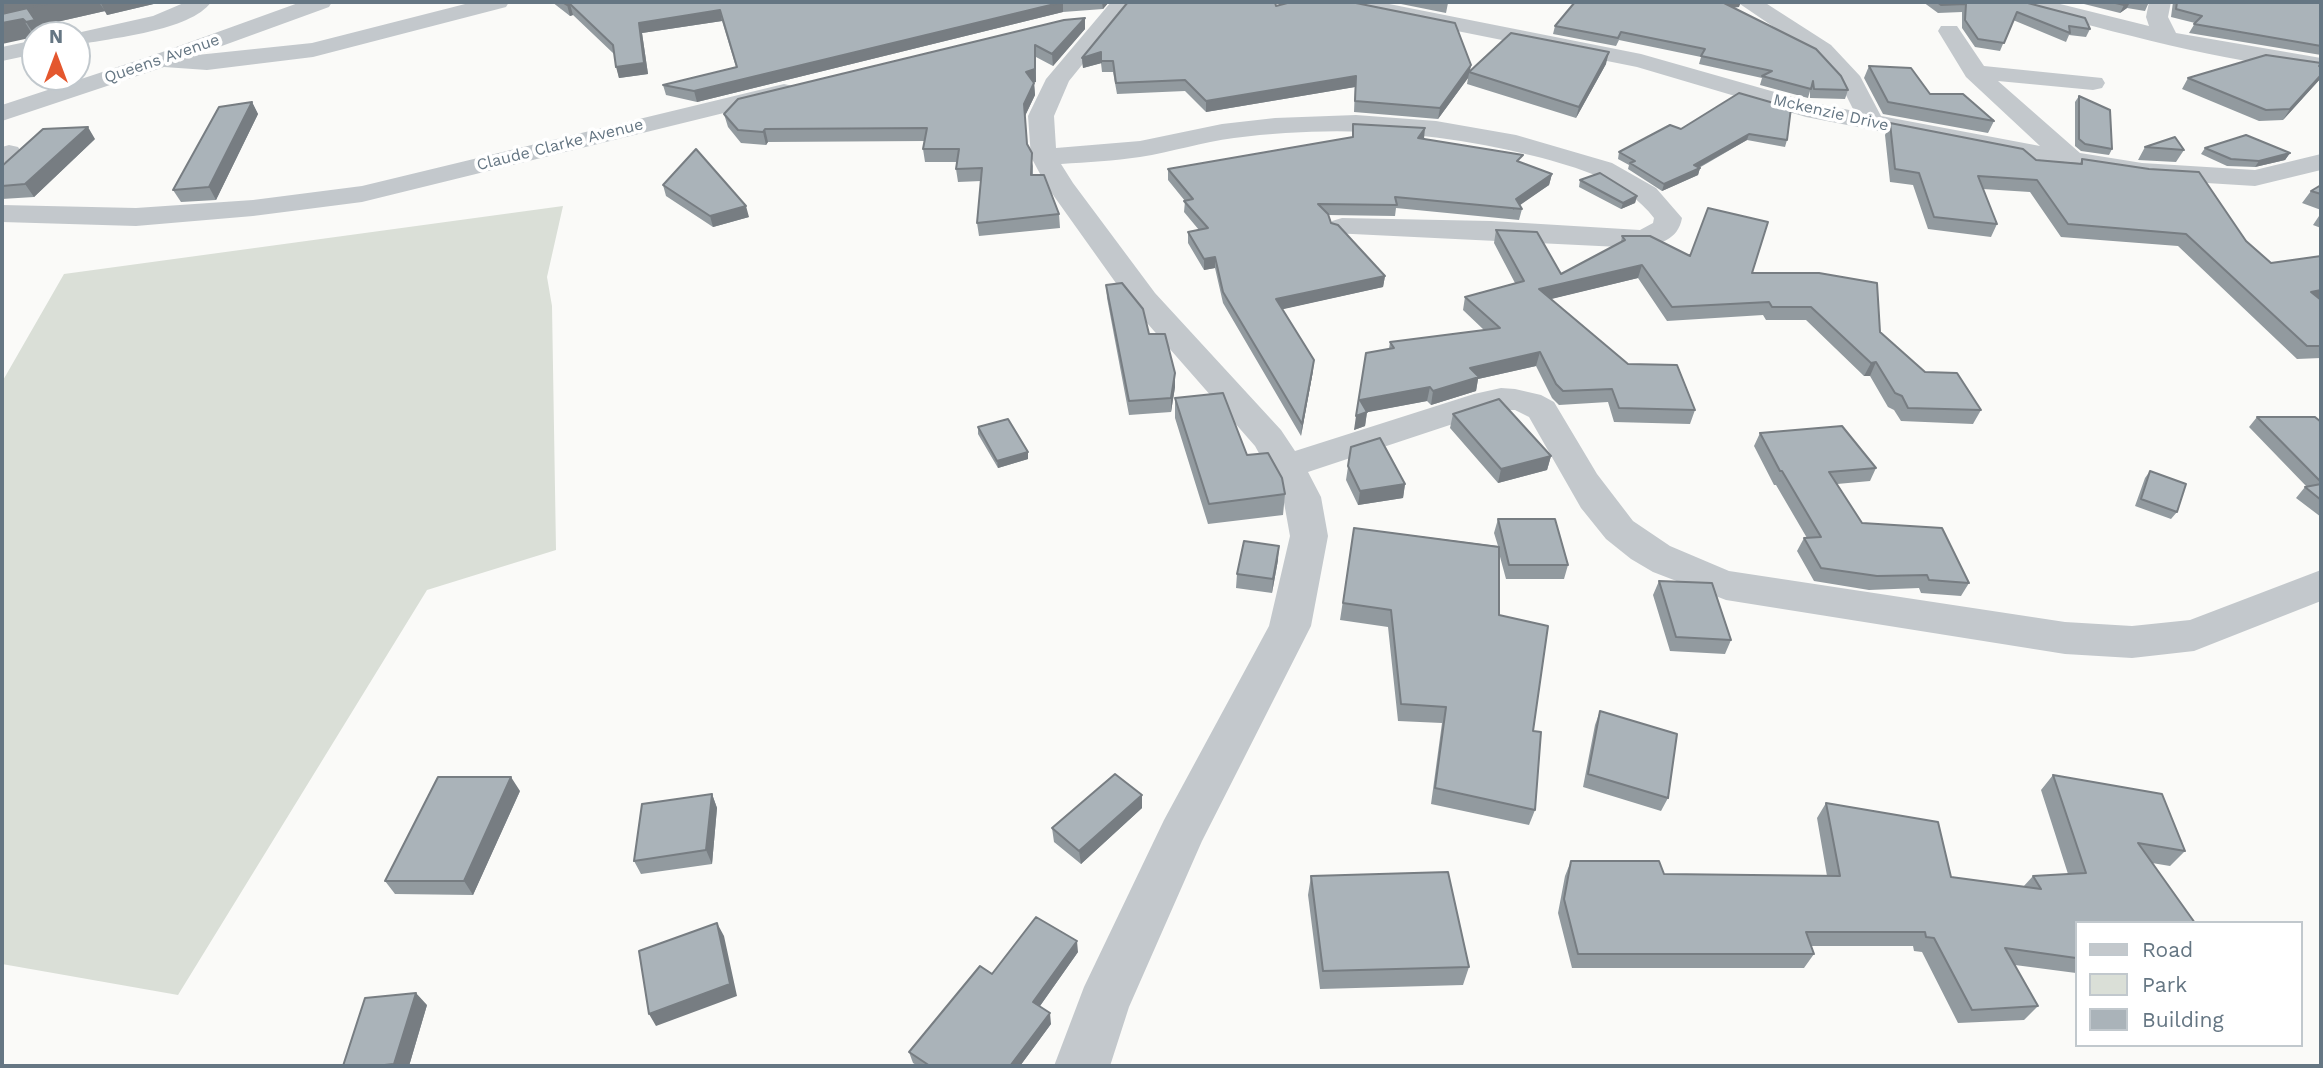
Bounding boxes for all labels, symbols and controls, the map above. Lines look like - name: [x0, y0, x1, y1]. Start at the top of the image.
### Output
- north arrow: [21, 21, 91, 91]
- text: N: [49, 25, 63, 48]
- street label: Queens Avenue: [102, 30, 222, 88]
- street label: Mckenzie Drive: [1772, 90, 1890, 136]
- street label: Claude Clarke Avenue: [475, 115, 645, 175]
- legend: [2074, 921, 2302, 1047]
- text: Road: [2142, 937, 2193, 962]
- text: Park: [2142, 972, 2187, 997]
- text: Building: [2142, 1007, 2224, 1032]

